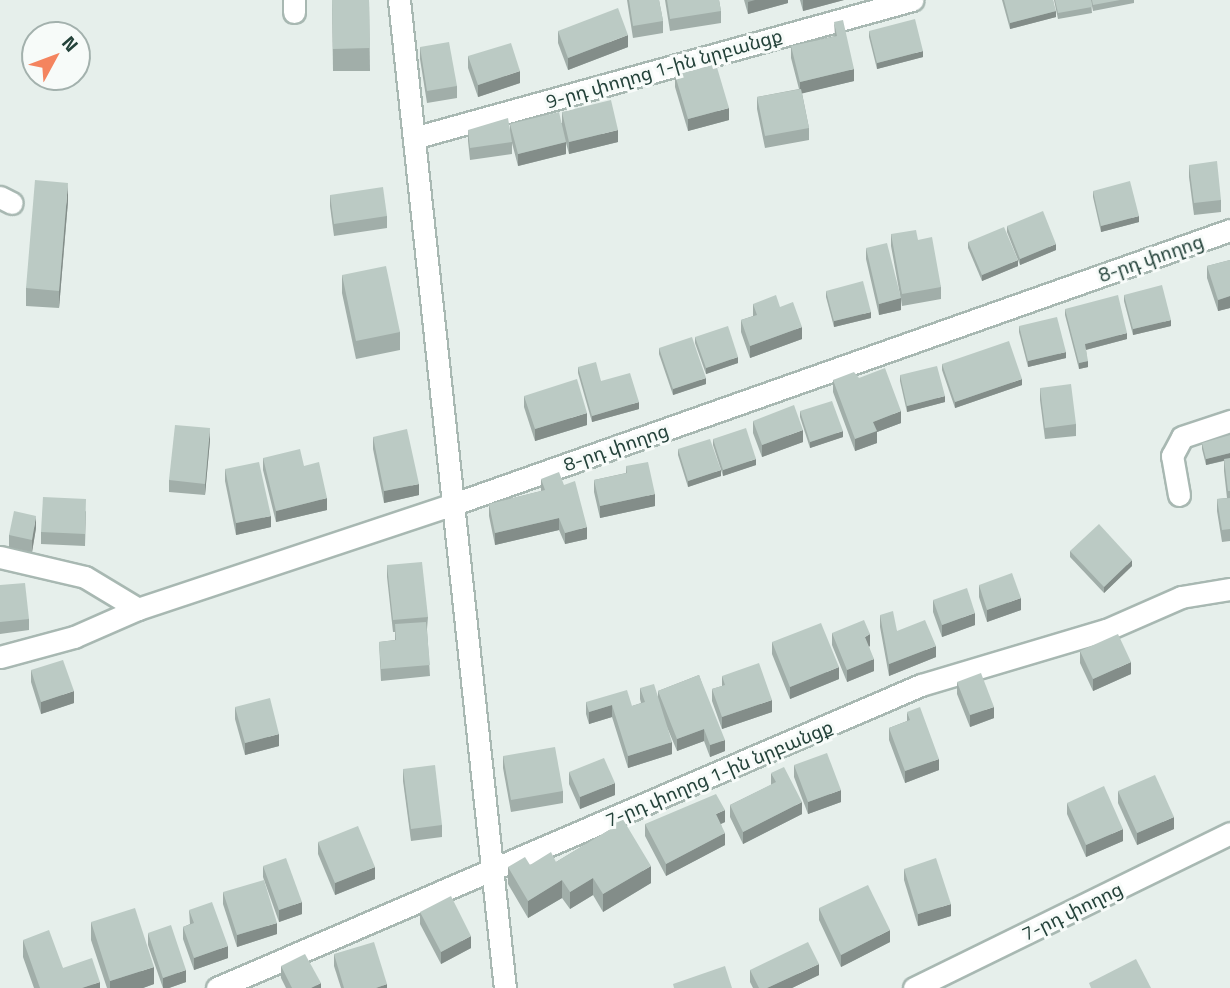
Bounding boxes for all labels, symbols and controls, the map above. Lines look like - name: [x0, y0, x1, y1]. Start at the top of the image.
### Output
- north arrow: [21, 21, 91, 91]
- street label: 9-րդ փողոց 1-ին նրբանցք: [543, 23, 785, 113]
- text: N: [55, 29, 86, 58]
- street label: 8-րդ փողոց: [1096, 229, 1206, 287]
- street label: 8-րդ փողոց: [561, 418, 671, 476]
- street label: 7-րդ փողոց 1-ին նրբանցք: [602, 715, 836, 831]
- street label: 7-րդ փողոց: [1018, 877, 1126, 945]

